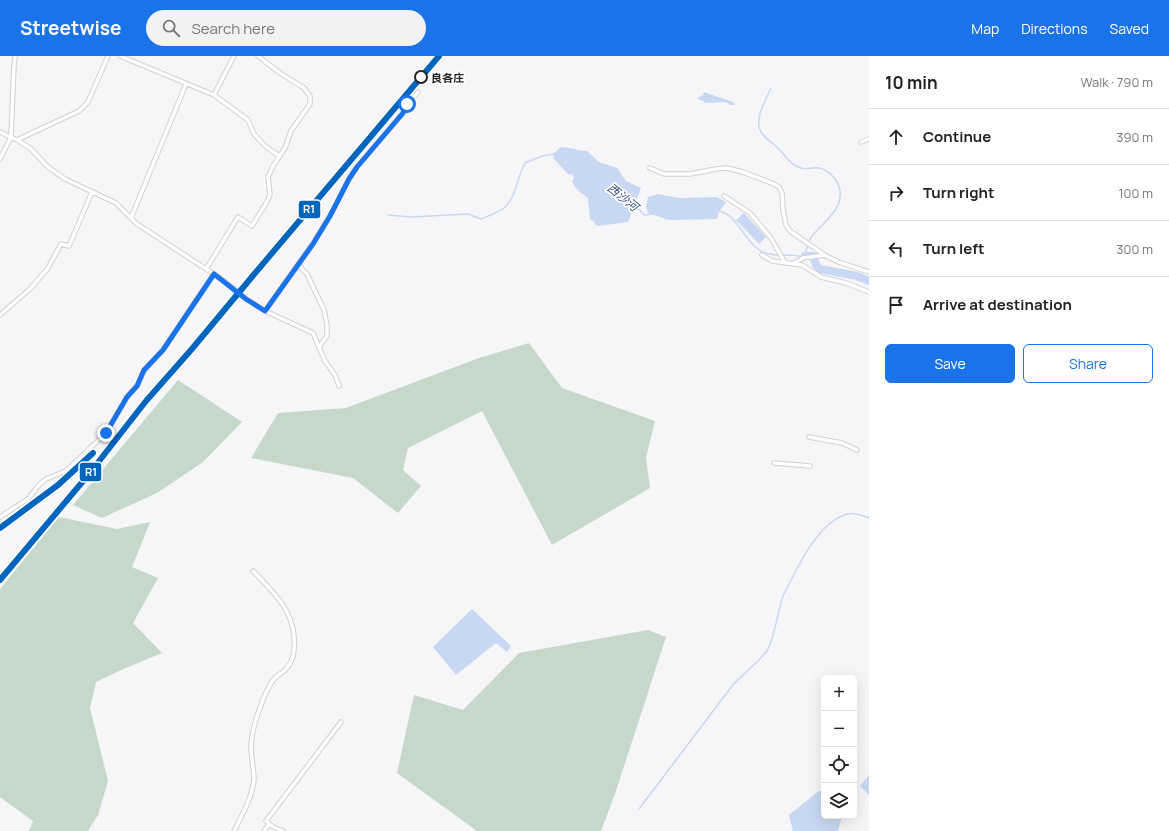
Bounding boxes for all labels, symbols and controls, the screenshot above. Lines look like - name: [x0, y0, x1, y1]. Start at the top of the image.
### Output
- search box: [146, 10, 426, 46]
- text: Streetwise: [20, 15, 122, 41]
- icon: search: [160, 17, 182, 39]
- text: Search here: [192, 18, 275, 39]
- text: Map: [971, 19, 999, 38]
- text: Directions: [1021, 19, 1088, 38]
- text: Saved: [1110, 19, 1149, 38]
- marker: 良各庄: [414, 70, 428, 84]
- place label: 良各庄: [431, 70, 464, 85]
- text: 10 min: [885, 71, 938, 94]
- text: Walk · 790 m: [1080, 73, 1153, 91]
- route start: [398, 95, 416, 113]
- icon: ahead: [885, 126, 907, 148]
- text: Continue: [923, 126, 991, 147]
- text: 390 m: [1116, 128, 1153, 146]
- water label: 西沙河: [604, 179, 644, 216]
- icon: right: [885, 182, 907, 204]
- text: Turn right: [923, 182, 994, 203]
- text: 100 m: [1118, 184, 1153, 202]
- line badge: R1: [298, 200, 321, 219]
- text: R1: [303, 201, 315, 216]
- icon: left: [885, 238, 907, 260]
- text: Turn left: [923, 238, 985, 259]
- text: 300 m: [1116, 240, 1153, 258]
- icon: arrive: [885, 294, 907, 316]
- text: Arrive at destination: [923, 294, 1072, 315]
- button: Save: [885, 344, 1015, 383]
- button: Share: [1023, 344, 1153, 383]
- route end: [97, 424, 115, 442]
- line badge: R1: [79, 462, 102, 482]
- text: R1: [85, 464, 97, 479]
- map controls: [821, 675, 857, 819]
- button: +: [821, 675, 857, 711]
- button: −: [821, 711, 857, 747]
- button: locate: [821, 747, 857, 783]
- button: layers: [821, 783, 857, 819]

